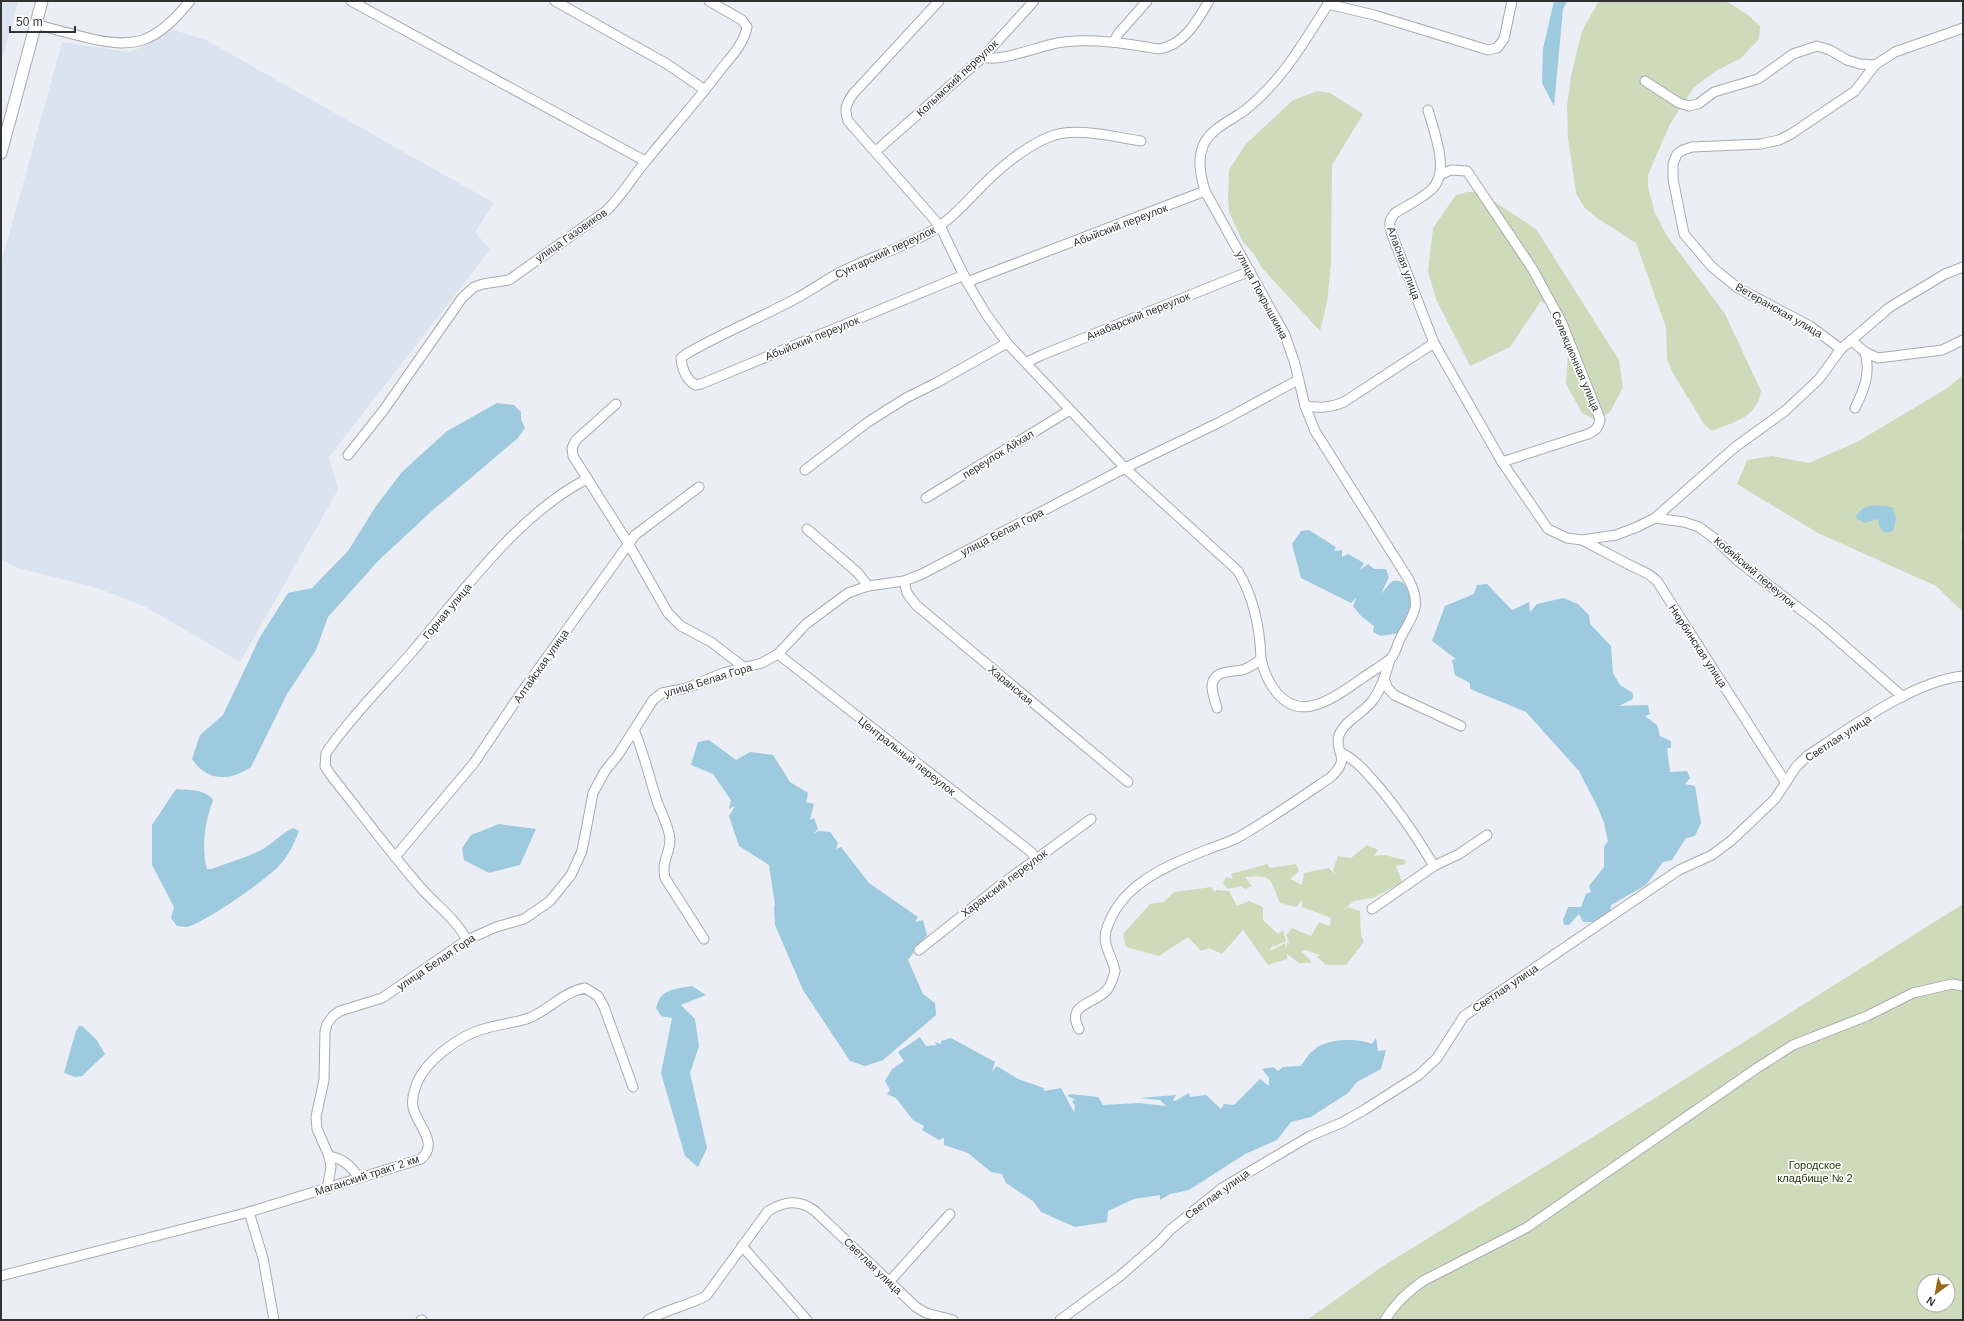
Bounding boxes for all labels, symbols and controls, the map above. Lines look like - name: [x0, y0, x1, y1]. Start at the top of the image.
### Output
- scale bar: [10, 8, 75, 34]
- text: 50 m: [16, 15, 43, 29]
- street label: Колымский переулок: [914, 37, 1000, 119]
- street label: Абыйский переулок: [1071, 201, 1169, 249]
- street label: улица Газовиков: [533, 206, 609, 264]
- street label: Сунтарский переулок: [833, 223, 937, 281]
- street label: Аласная улица: [1385, 225, 1423, 302]
- street label: улица Покрышкина: [1234, 249, 1291, 342]
- street label: Ветеранская улица: [1733, 280, 1825, 340]
- street label: Анабарский переулок: [1085, 290, 1192, 342]
- street label: Селекционная улица: [1550, 309, 1603, 413]
- street label: Абыйский переулок: [763, 314, 861, 362]
- street label: переулок Айхал: [960, 427, 1036, 481]
- street label: улица Белая Гора: [959, 506, 1046, 558]
- street label: Кобяйский переулок: [1712, 534, 1799, 610]
- street label: Горная улица: [420, 580, 474, 641]
- street label: Нюрбинская улица: [1667, 602, 1730, 691]
- street label: Алтайская улица: [511, 626, 571, 705]
- street label: улица Белая Гора: [663, 661, 754, 699]
- street label: Харанская: [986, 663, 1036, 707]
- street label: Светлая улица: [1803, 712, 1874, 764]
- street label: Центральный переулок: [856, 714, 958, 798]
- street label: Харанский переулок: [959, 847, 1049, 919]
- street label: улица Белая Гора: [395, 931, 478, 993]
- street label: Светлая улица: [1470, 961, 1541, 1014]
- street label: Маганский тракт 2 км: [313, 1152, 421, 1198]
- park label: Городское кладбище № 2: [1777, 1159, 1853, 1184]
- street label: Светлая улица: [1183, 1166, 1252, 1221]
- street label: Светлая улица: [841, 1235, 905, 1297]
- north arrow: [1916, 1273, 1956, 1313]
- text: N: [1924, 1294, 1937, 1309]

